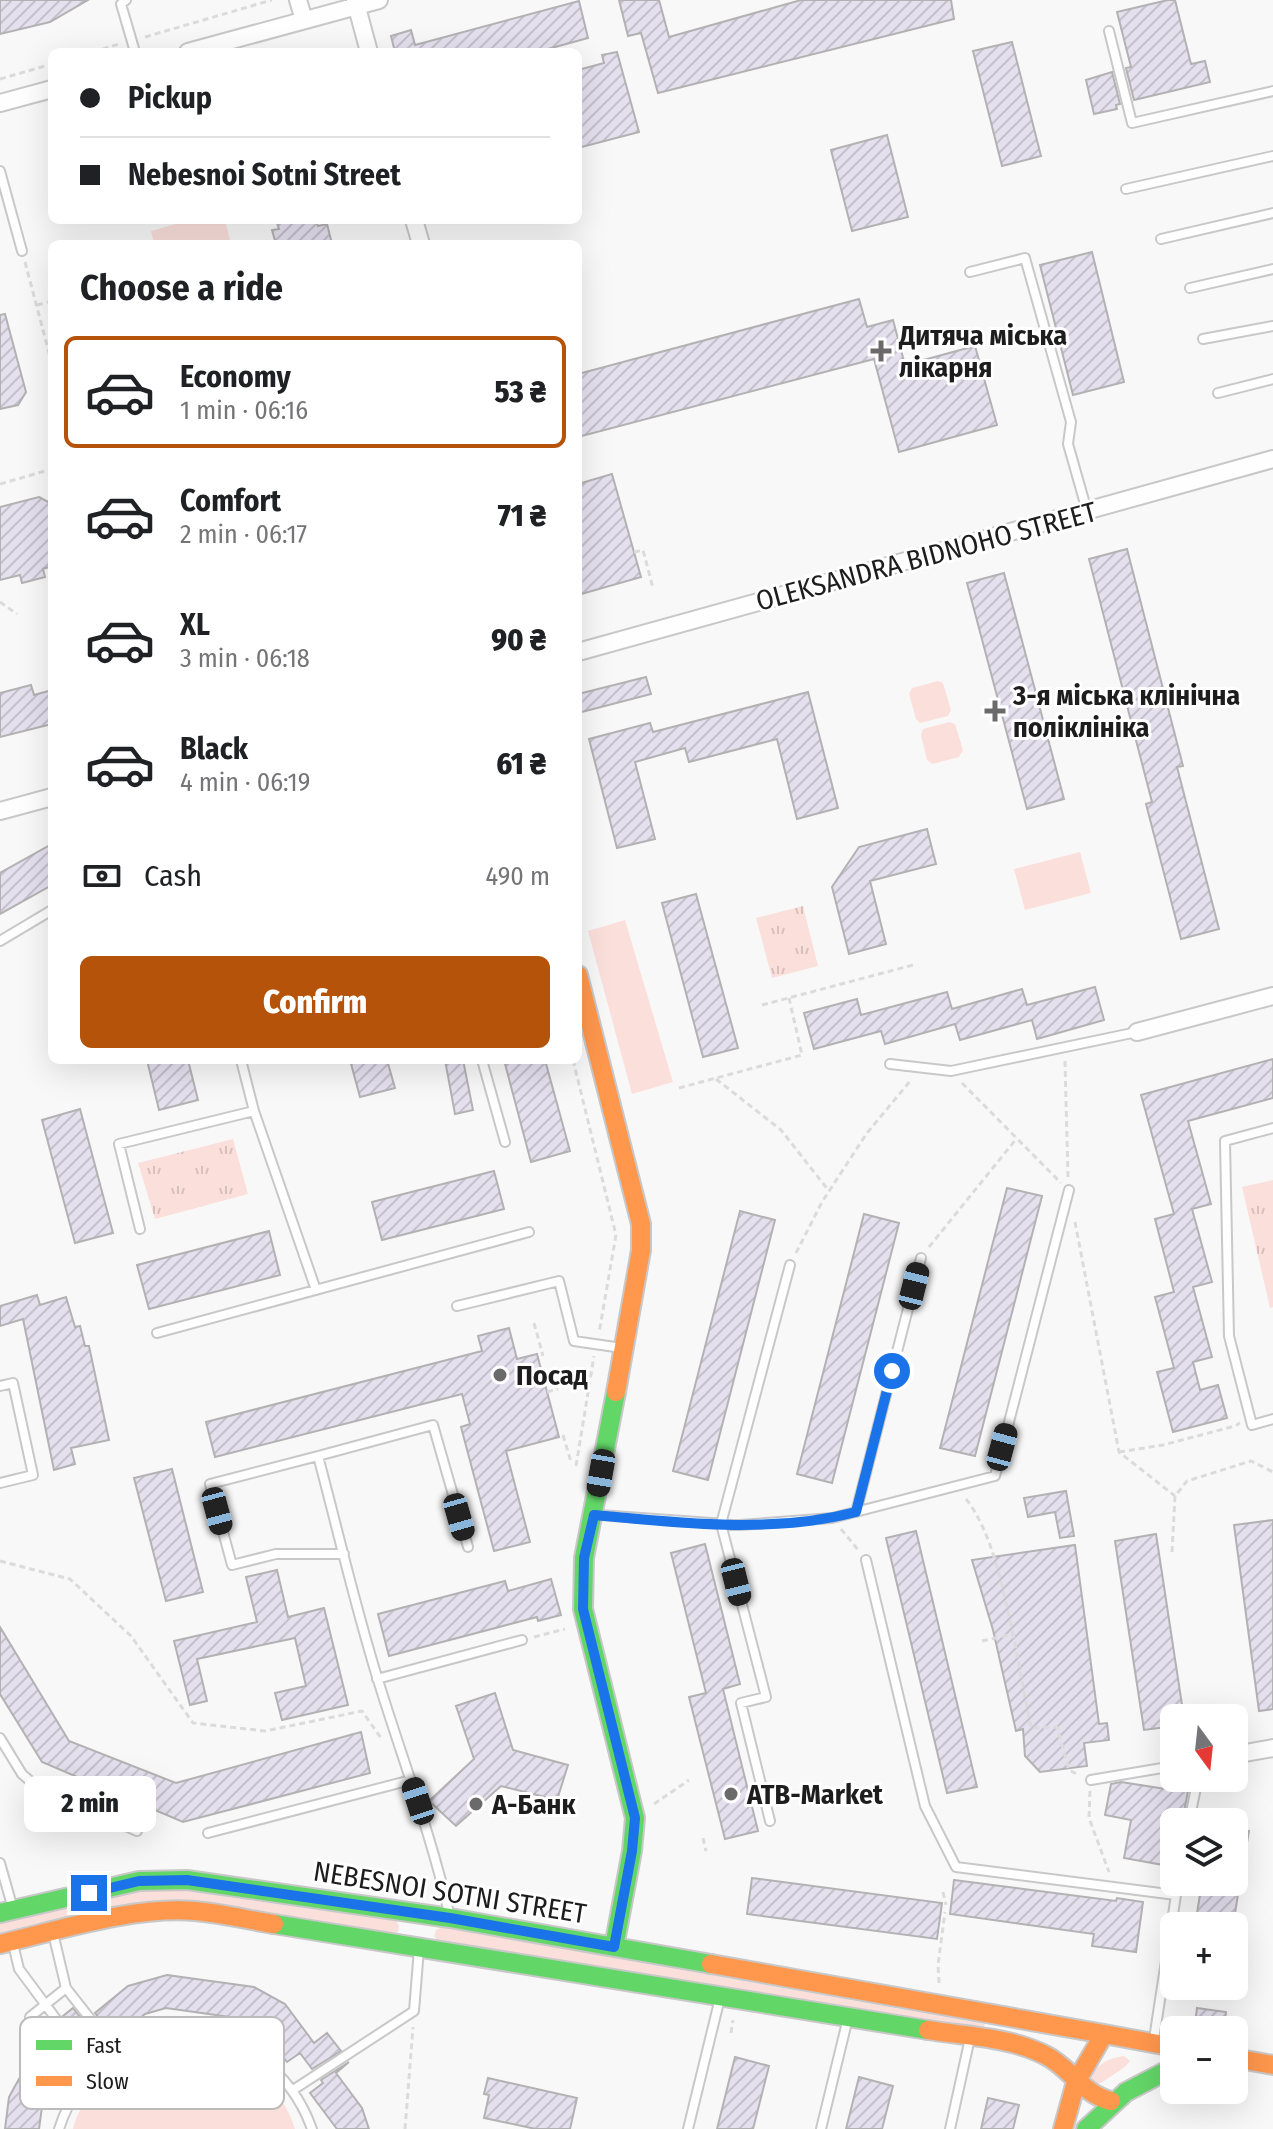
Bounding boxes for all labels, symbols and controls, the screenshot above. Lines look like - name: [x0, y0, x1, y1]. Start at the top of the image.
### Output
- text: Pickup: [128, 80, 212, 116]
- text: Nebesnoi Sotni Street: [128, 157, 401, 193]
- text: Choose a ride: [80, 266, 283, 310]
- place label: Дитяча міська лікарня: [898, 319, 1067, 384]
- marker: Дитяча міська лікарня: [870, 340, 892, 362]
- icon: car: [84, 356, 156, 428]
- text: Economy: [180, 359, 291, 395]
- text: 53 ₴: [495, 374, 546, 410]
- text: 1 min · 06:16: [180, 395, 308, 426]
- icon: car: [84, 480, 156, 552]
- text: Comfort: [180, 483, 281, 519]
- street label: OLEKSANDRA BIDNOHO STREET: [752, 495, 1100, 618]
- text: 71 ₴: [498, 498, 546, 534]
- text: 2 min · 06:17: [180, 519, 307, 550]
- icon: car: [84, 604, 156, 676]
- text: XL: [180, 607, 210, 643]
- text: 90 ₴: [491, 622, 546, 658]
- text: 3 min · 06:18: [180, 643, 310, 674]
- place label: 3-я міська клінічна поліклініка: [1012, 679, 1240, 744]
- marker: 3-я міська клінічна поліклініка: [984, 700, 1006, 722]
- icon: car: [84, 728, 156, 800]
- text: Black: [180, 731, 248, 767]
- text: 61 ₴: [496, 746, 546, 782]
- text: 4 min · 06:19: [180, 767, 310, 798]
- icon: cash: [80, 854, 124, 898]
- text: Cash: [144, 858, 202, 894]
- text: 490 m: [486, 861, 550, 892]
- button: Confirm: [80, 956, 550, 1048]
- car: [897, 1260, 931, 1312]
- route start: [874, 1353, 910, 1389]
- place label: Посад: [516, 1359, 588, 1392]
- marker: Посад: [491, 1366, 509, 1384]
- car: [984, 1421, 1020, 1473]
- car: [585, 1447, 617, 1499]
- car: [199, 1485, 235, 1537]
- car: [441, 1491, 477, 1543]
- car: [719, 1556, 753, 1608]
- north arrow: [1160, 1704, 1248, 1792]
- map controls: [1160, 1704, 1248, 2104]
- car: [399, 1774, 437, 1828]
- callout: 2 min: [23, 1777, 155, 1833]
- place label: ATB-Market: [746, 1778, 884, 1811]
- marker: ATB-Market: [722, 1785, 740, 1803]
- text: 2 min: [61, 1788, 119, 1819]
- place label: А-Банк: [491, 1788, 576, 1821]
- marker: А-Банк: [467, 1795, 485, 1813]
- button: layers: [1160, 1808, 1248, 1896]
- street label: NEBESNOI SOTNI STREET: [311, 1855, 589, 1930]
- route end: [71, 1875, 107, 1911]
- button: +: [1160, 1912, 1248, 2000]
- button: −: [1160, 2016, 1248, 2104]
- legend: [20, 2017, 284, 2109]
- text: Fast: [86, 2032, 122, 2059]
- text: Slow: [86, 2068, 129, 2095]

